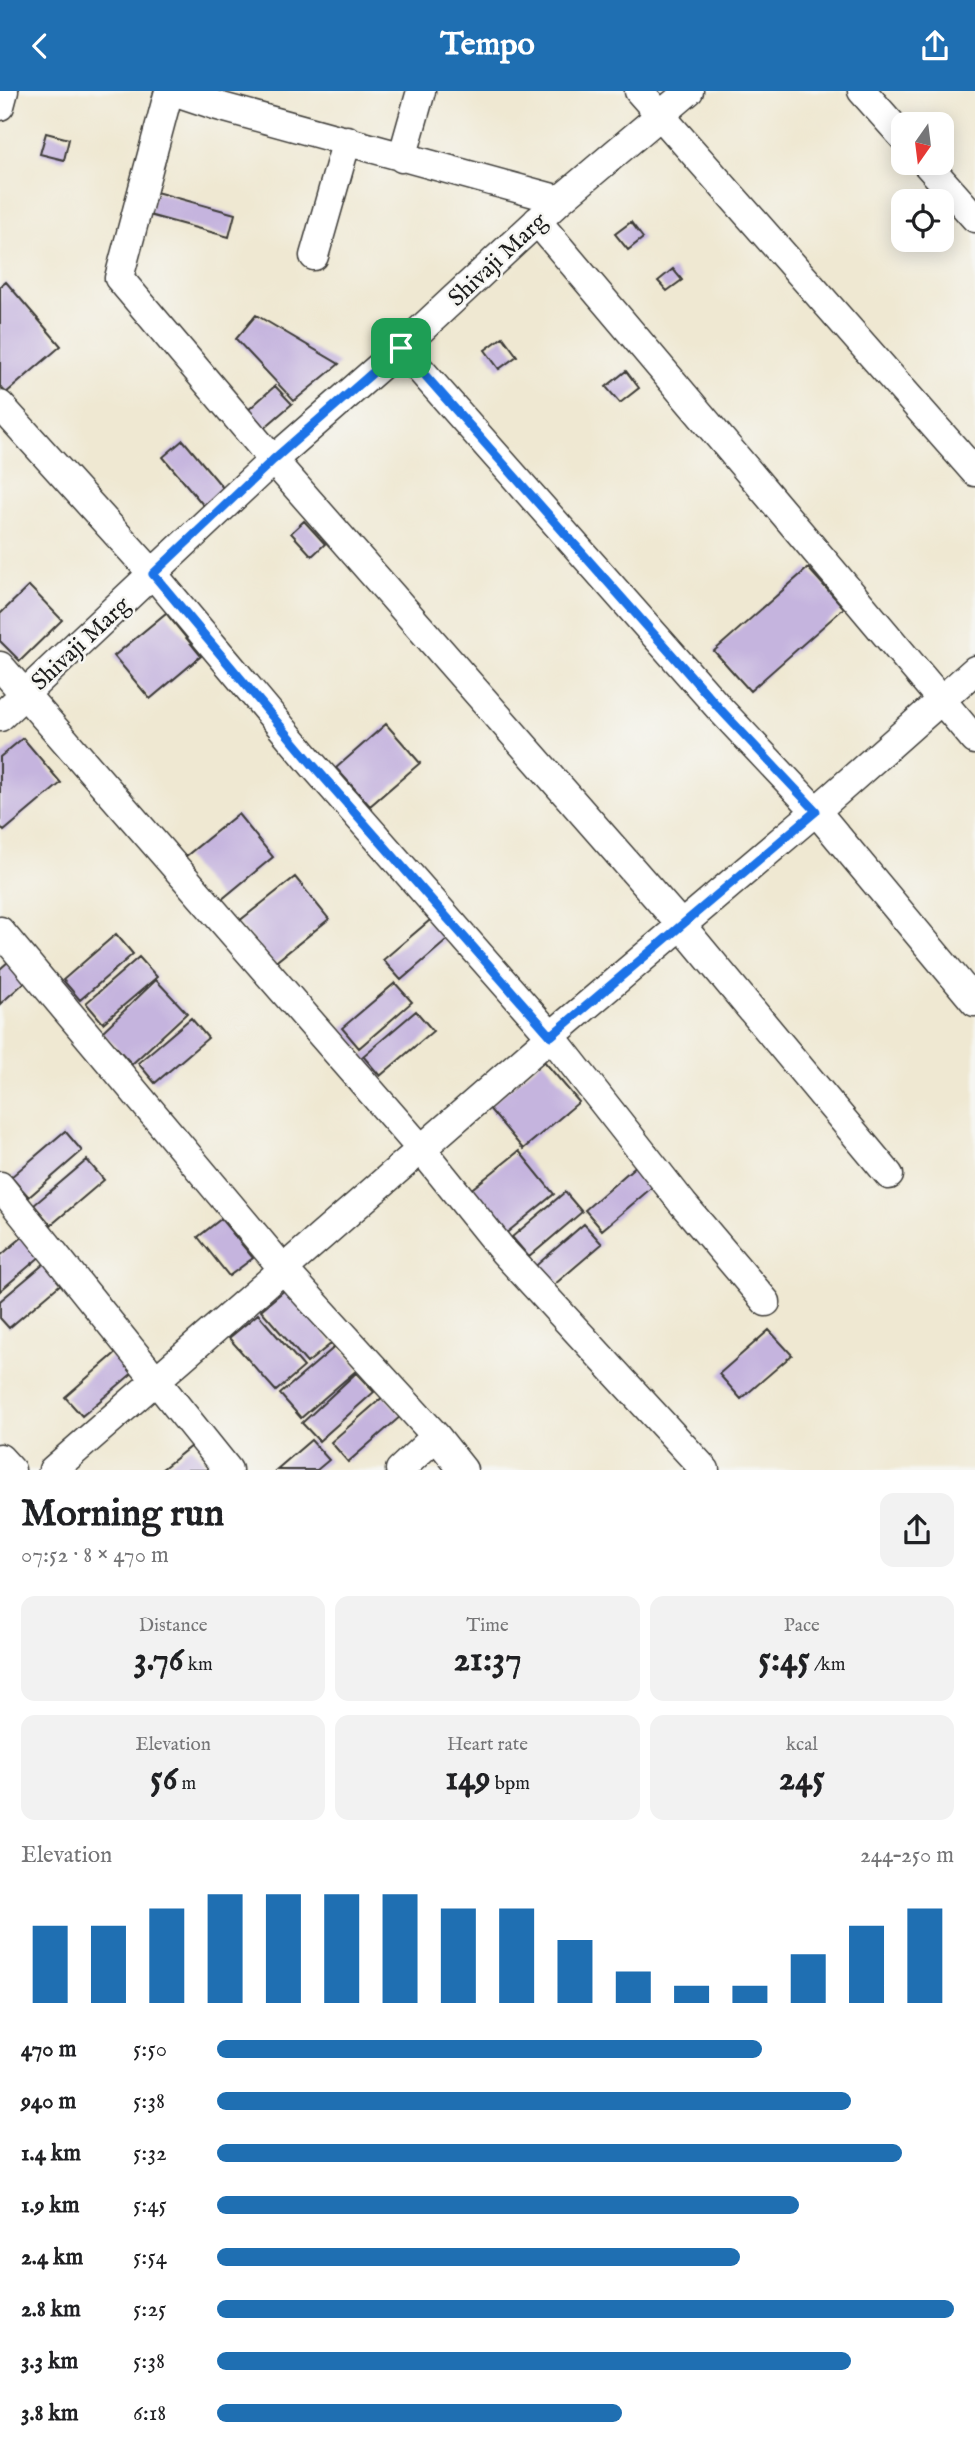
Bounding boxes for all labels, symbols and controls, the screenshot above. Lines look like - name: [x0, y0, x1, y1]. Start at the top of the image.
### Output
- text: Tempo: [440, 25, 535, 66]
- icon: back: [21, 27, 59, 65]
- icon: share: [916, 27, 954, 65]
- north arrow: [891, 112, 954, 175]
- map controls: [891, 112, 954, 252]
- button: locate: [891, 189, 954, 252]
- street label: Shivaji Marg: [442, 206, 555, 314]
- pin: [371, 318, 431, 378]
- icon: arrive: [382, 329, 420, 367]
- street label: Shivaji Marg: [25, 590, 138, 698]
- text: Morning run: [21, 1491, 224, 1539]
- button: share: [880, 1493, 954, 1567]
- text: 07:52 · 8 × 470 m: [21, 1541, 169, 1570]
- text: Distance: [139, 1614, 208, 1638]
- text: Time: [466, 1614, 509, 1638]
- text: Pace: [784, 1614, 820, 1638]
- text: 3.76: [134, 1638, 184, 1683]
- text: 21:37: [453, 1638, 522, 1683]
- text: 5:45: [758, 1638, 810, 1683]
- text: km: [184, 1653, 213, 1677]
- text: /km: [810, 1653, 845, 1677]
- text: Elevation: [135, 1733, 211, 1757]
- text: Heart rate: [447, 1733, 528, 1757]
- text: kcal: [786, 1733, 818, 1757]
- text: 56: [150, 1757, 177, 1802]
- text: 149: [445, 1757, 491, 1802]
- text: 245: [779, 1757, 825, 1802]
- text: m: [177, 1772, 196, 1796]
- text: bpm: [491, 1772, 530, 1796]
- text: Elevation: [21, 1841, 112, 1870]
- text: 244–250 m: [860, 1841, 954, 1870]
- text: 470 m: [21, 2035, 76, 2064]
- text: 5:50: [133, 2035, 167, 2064]
- text: 940 m: [21, 2087, 76, 2116]
- text: 5:38: [133, 2087, 165, 2116]
- text: 1.4 km: [21, 2139, 81, 2168]
- text: 5:32: [133, 2139, 167, 2168]
- text: 1.9 km: [21, 2191, 80, 2220]
- text: 5:45: [133, 2191, 167, 2220]
- text: 2.4 km: [21, 2243, 83, 2272]
- text: 5:54: [133, 2243, 167, 2272]
- text: 2.8 km: [21, 2295, 81, 2324]
- text: 5:25: [133, 2295, 166, 2324]
- text: 3.3 km: [21, 2347, 78, 2376]
- text: 5:38: [133, 2347, 165, 2376]
- text: 3.8 km: [21, 2399, 79, 2428]
- text: 6:18: [133, 2399, 166, 2428]

